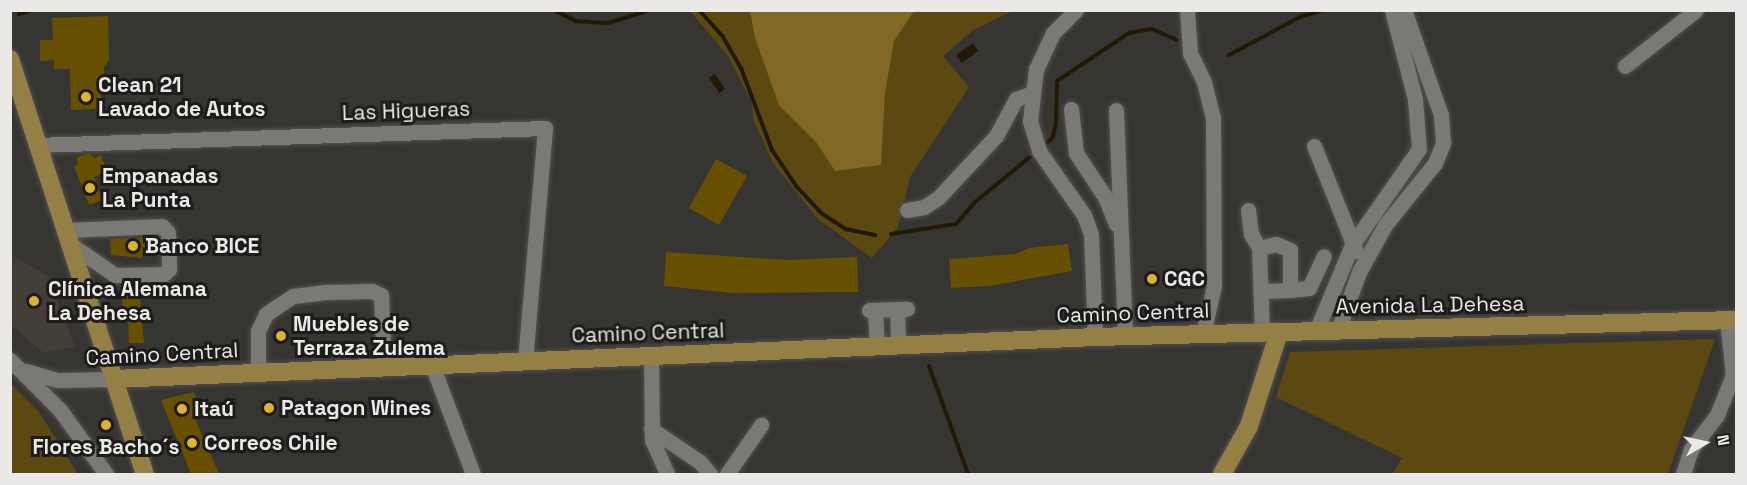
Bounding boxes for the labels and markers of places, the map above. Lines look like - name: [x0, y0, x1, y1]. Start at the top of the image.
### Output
- place label: Clean 21 Lavado de Autos: [98, 72, 266, 122]
- marker: Clean 21 Lavado de Autos: [79, 90, 93, 104]
- place label: Empanadas La Punta: [102, 163, 218, 213]
- marker: Empanadas La Punta: [83, 181, 97, 195]
- place label: Banco BICE: [145, 233, 259, 259]
- marker: Banco BICE: [126, 239, 140, 253]
- place label: CGC: [1164, 266, 1205, 292]
- marker: CGC: [1145, 272, 1159, 286]
- place label: Clínica Alemana La Dehesa: [48, 276, 207, 326]
- marker: Clínica Alemana La Dehesa: [25, 292, 43, 310]
- place label: Muebles de Terraza Zulema: [293, 311, 445, 361]
- marker: Muebles de Terraza Zulema: [274, 329, 288, 343]
- place label: Patagon Wines: [281, 395, 431, 421]
- place label: Itaú: [194, 396, 234, 422]
- marker: Patagon Wines: [262, 401, 276, 415]
- marker: Itaú: [175, 402, 189, 416]
- marker: Flores Bacho´s: [99, 418, 113, 432]
- place label: Correos Chile: [204, 430, 338, 456]
- place label: Flores Bacho´s: [32, 434, 180, 460]
- marker: Correos Chile: [185, 436, 199, 450]

